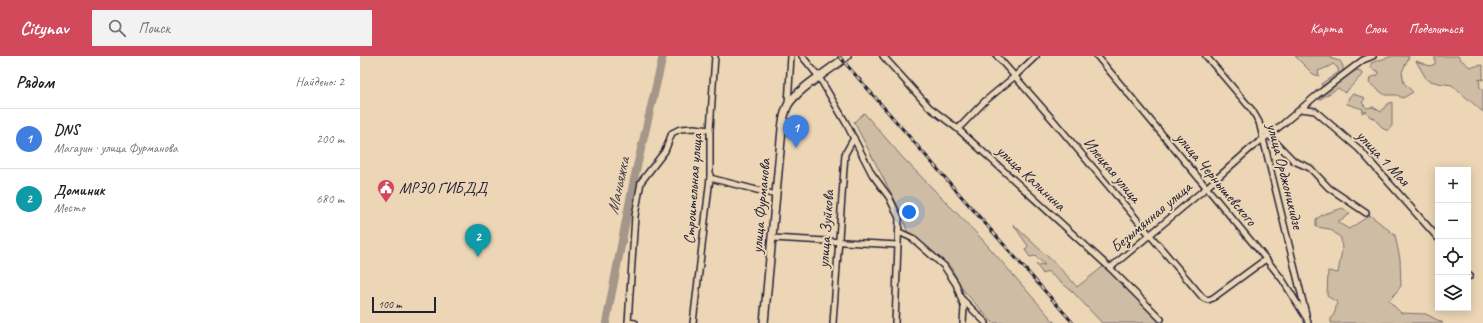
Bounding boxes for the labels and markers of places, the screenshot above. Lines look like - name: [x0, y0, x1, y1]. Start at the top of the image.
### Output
- pin: 1: [783, 115, 809, 148]
- public building icon: МРЭО ГИБДД: [376, 178, 396, 203]
- place label: МРЭО ГИБДД: [399, 178, 488, 198]
- pin: 2: [465, 224, 491, 257]

